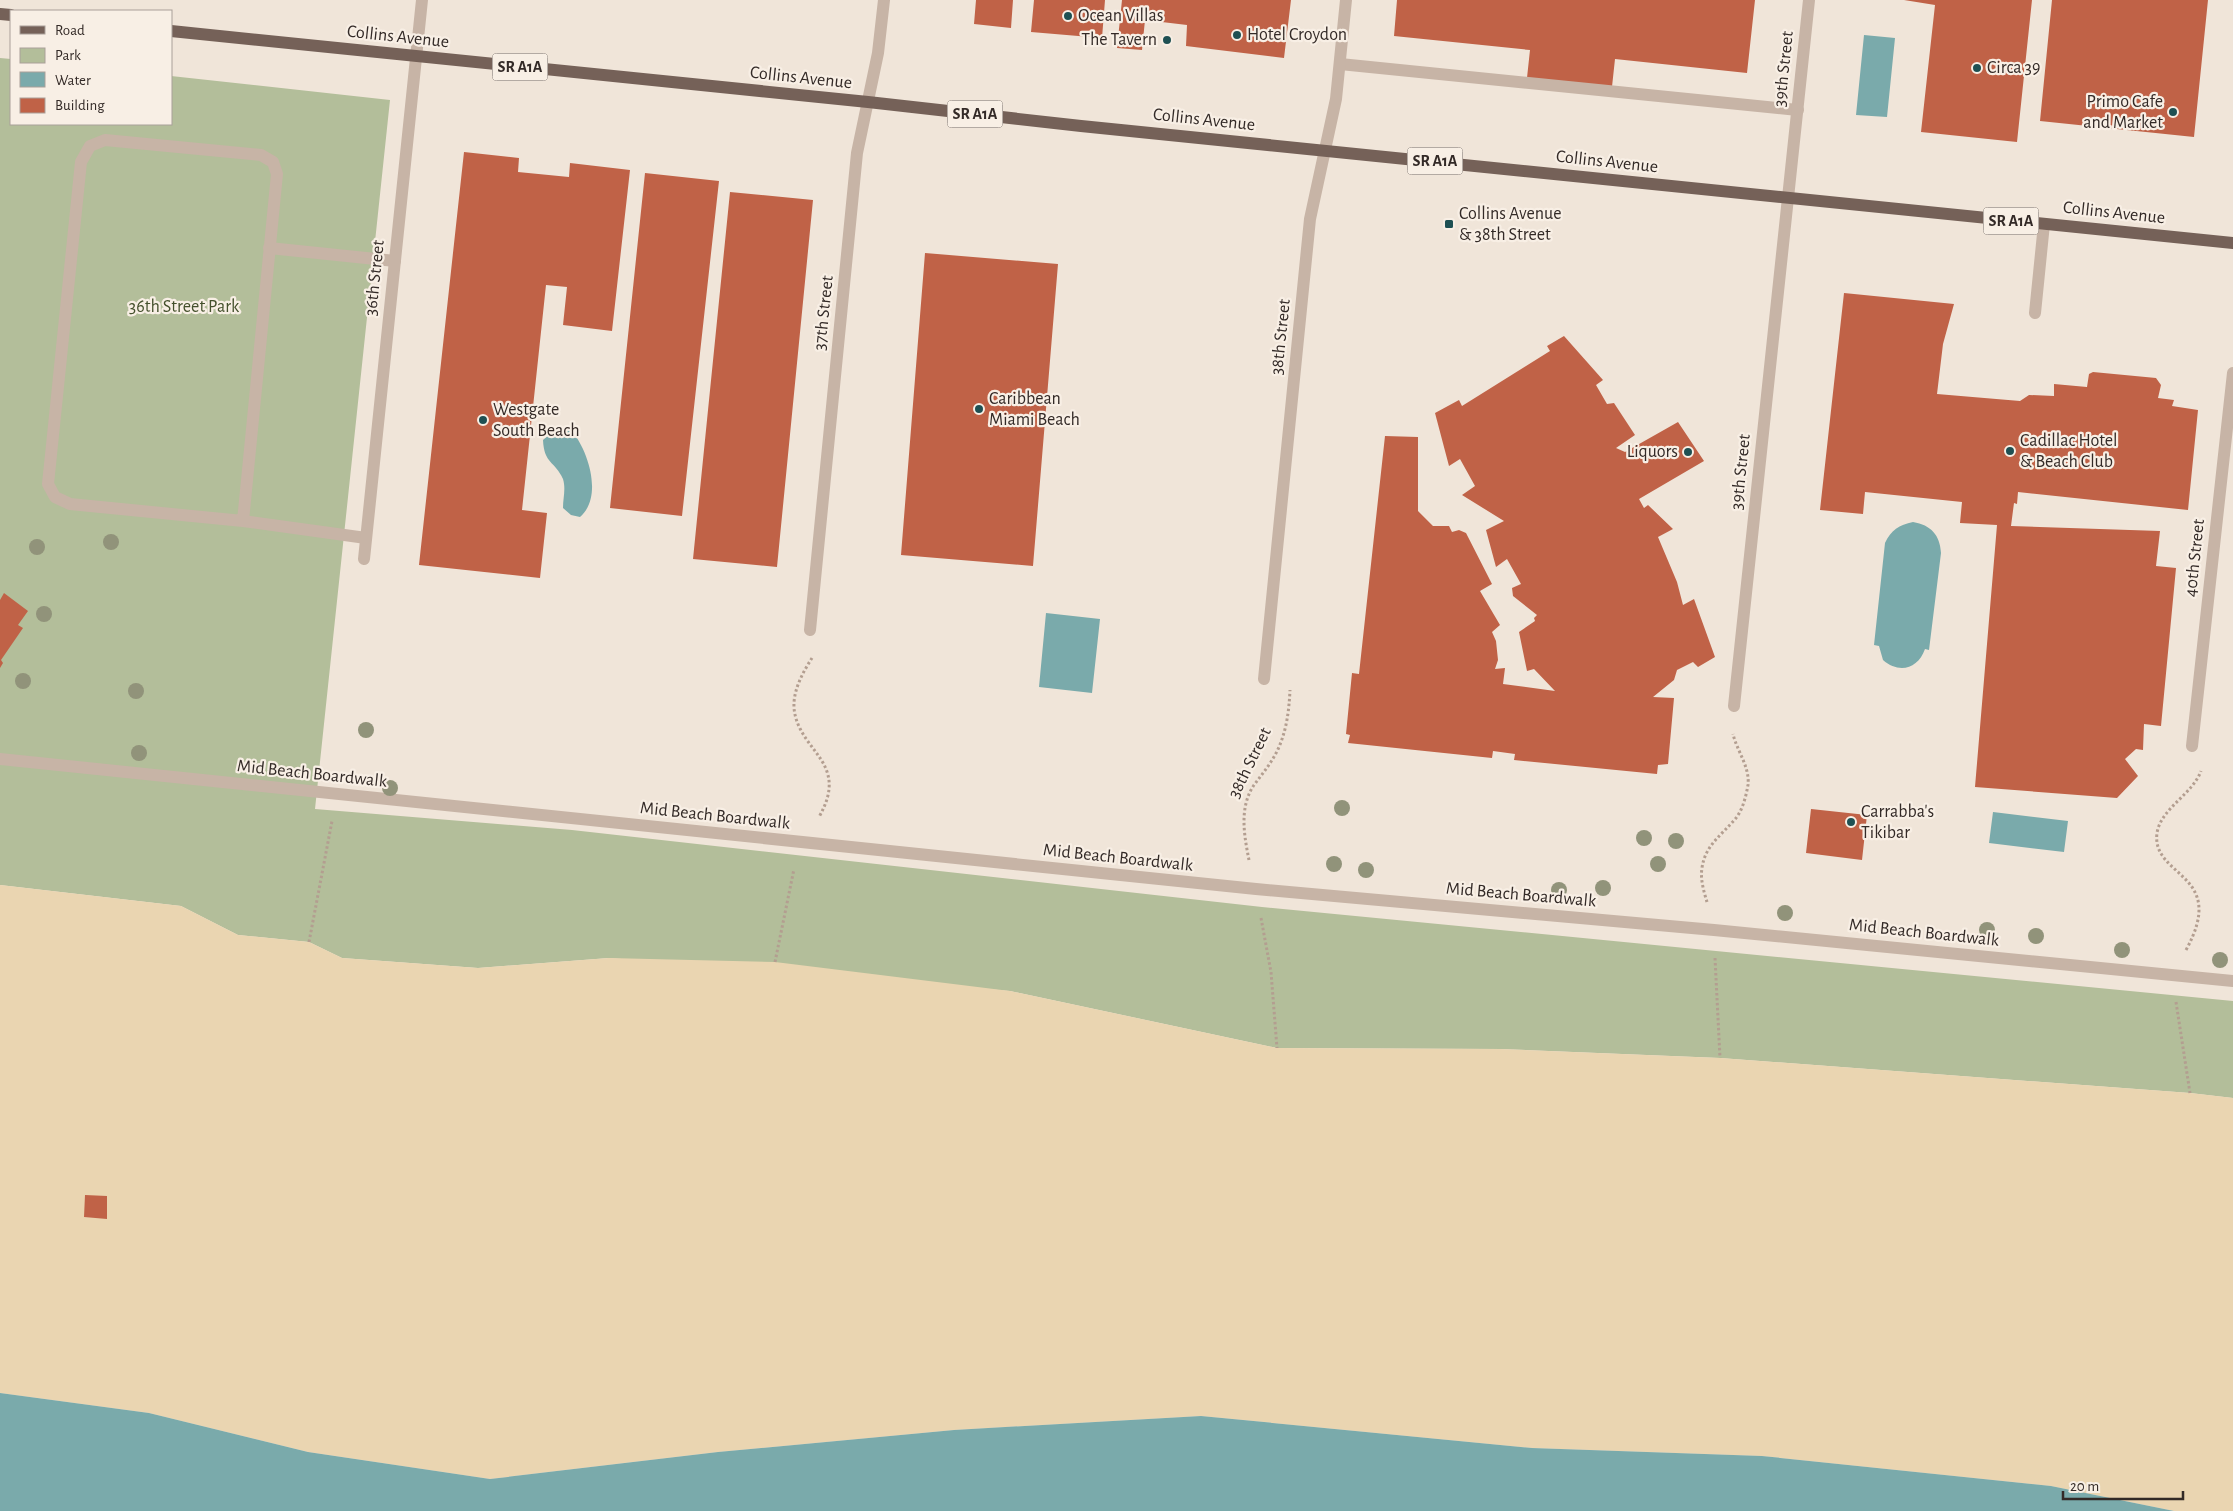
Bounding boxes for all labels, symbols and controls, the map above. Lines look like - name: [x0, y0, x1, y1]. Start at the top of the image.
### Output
- place label: Ocean Villas: [1078, 7, 1163, 25]
- legend: [10, 10, 172, 125]
- marker: Ocean Villas: [1062, 10, 1074, 22]
- text: Road: [55, 23, 85, 38]
- street label: Collins Avenue: [346, 23, 450, 51]
- place label: Hotel Croydon: [1247, 26, 1347, 44]
- marker: Hotel Croydon: [1231, 29, 1243, 41]
- street label: 39th Street: [1771, 30, 1797, 108]
- place label: The Tavern: [1081, 31, 1157, 49]
- marker: The Tavern: [1161, 34, 1173, 46]
- text: Park: [55, 48, 81, 63]
- road number: SR A1A: [492, 54, 548, 80]
- place label: Circa 39: [1987, 59, 2040, 77]
- marker: Circa 39: [1971, 62, 1983, 74]
- street label: Collins Avenue: [749, 64, 853, 92]
- text: Water: [55, 73, 91, 88]
- place label: Primo Cafe and Market: [2083, 93, 2163, 132]
- text: Building: [55, 98, 105, 113]
- road number: SR A1A: [948, 100, 1002, 128]
- street label: Collins Avenue: [1152, 106, 1256, 134]
- marker: Primo Cafe and Market: [2167, 106, 2179, 118]
- road number: SR A1A: [1408, 148, 1462, 175]
- street label: Collins Avenue: [1555, 148, 1659, 176]
- street label: Collins Avenue: [2062, 199, 2166, 227]
- place label: Collins Avenue & 38th Street: [1459, 205, 1561, 244]
- road number: SR A1A: [1984, 208, 2038, 235]
- marker: Collins Avenue & 38th Street: [1443, 218, 1455, 230]
- street label: 36th Street: [362, 239, 388, 317]
- street label: 37th Street: [811, 274, 837, 351]
- park label: 36th Street Park: [129, 298, 240, 316]
- street label: 38th Street: [1268, 298, 1294, 376]
- place label: Caribbean Miami Beach: [989, 390, 1080, 429]
- place label: Westgate South Beach: [493, 401, 580, 440]
- marker: Caribbean Miami Beach: [973, 403, 985, 415]
- marker: Westgate South Beach: [477, 414, 489, 426]
- place label: Cadillac Hotel & Beach Club: [2020, 432, 2117, 471]
- street label: 39th Street: [1728, 433, 1754, 511]
- place label: Liquors: [1627, 443, 1678, 461]
- marker: Cadillac Hotel & Beach Club: [2004, 445, 2016, 457]
- marker: Liquors: [1682, 446, 1694, 458]
- street label: 40th Street: [2182, 518, 2208, 598]
- street label: 38th Street: [1225, 724, 1275, 801]
- street label: Mid Beach Boardwalk: [236, 757, 389, 791]
- street label: Mid Beach Boardwalk: [639, 799, 792, 833]
- place label: Carrabba's Tikibar: [1861, 803, 1934, 842]
- marker: Carrabba's Tikibar: [1845, 816, 1857, 828]
- street label: Mid Beach Boardwalk: [1042, 841, 1195, 875]
- street label: Mid Beach Boardwalk: [1445, 879, 1598, 911]
- street label: Mid Beach Boardwalk: [1848, 916, 2001, 950]
- scale bar: [2063, 1468, 2183, 1500]
- text: 20 m: [2070, 1479, 2099, 1494]

